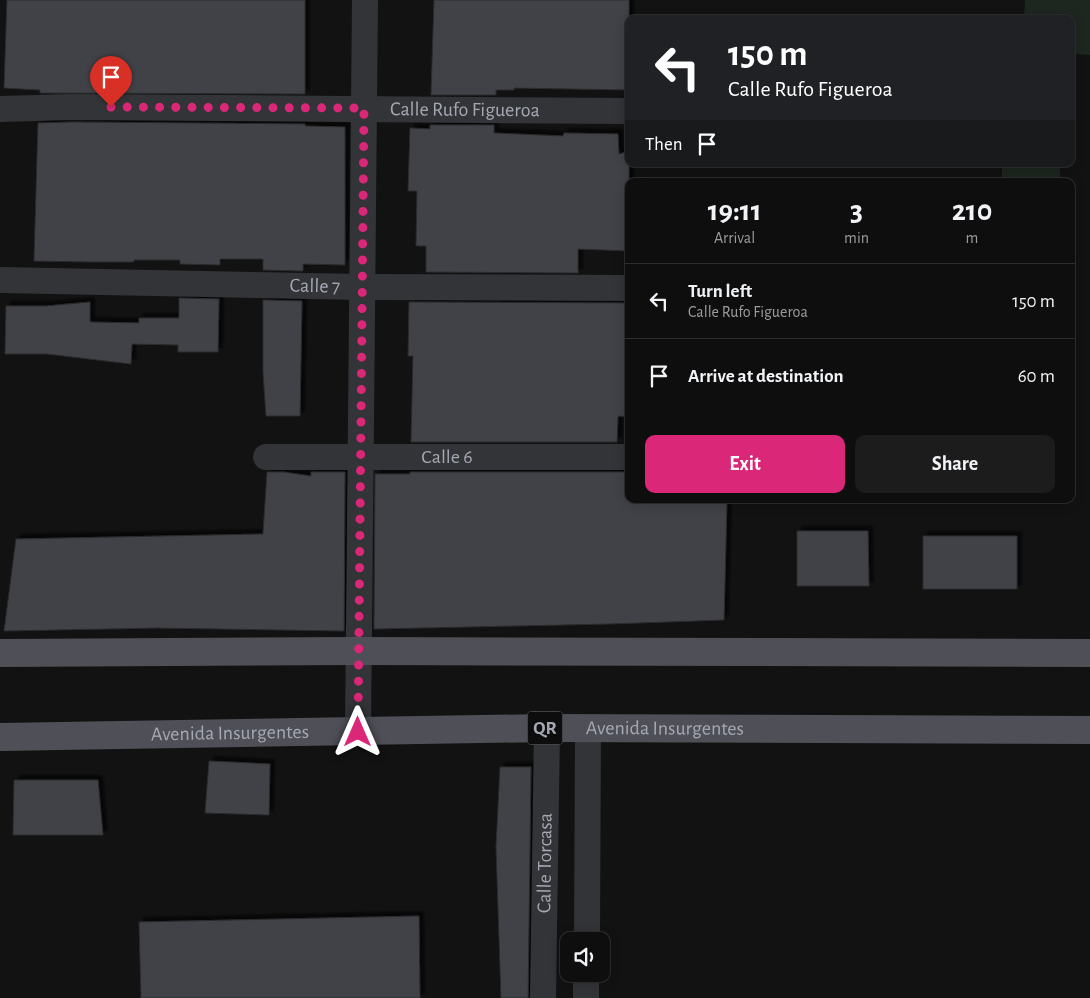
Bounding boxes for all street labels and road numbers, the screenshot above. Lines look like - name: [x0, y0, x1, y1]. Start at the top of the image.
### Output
- street label: Calle Rufo Figueroa: [390, 99, 540, 120]
- street label: Calle 7: [290, 276, 340, 297]
- street label: Calle 6: [421, 447, 473, 467]
- road number: QR: [528, 711, 562, 744]
- street label: Avenida Insurgentes: [586, 718, 744, 739]
- street label: Avenida Insurgentes: [151, 722, 309, 745]
- street label: Calle Torcasa: [534, 813, 556, 913]

